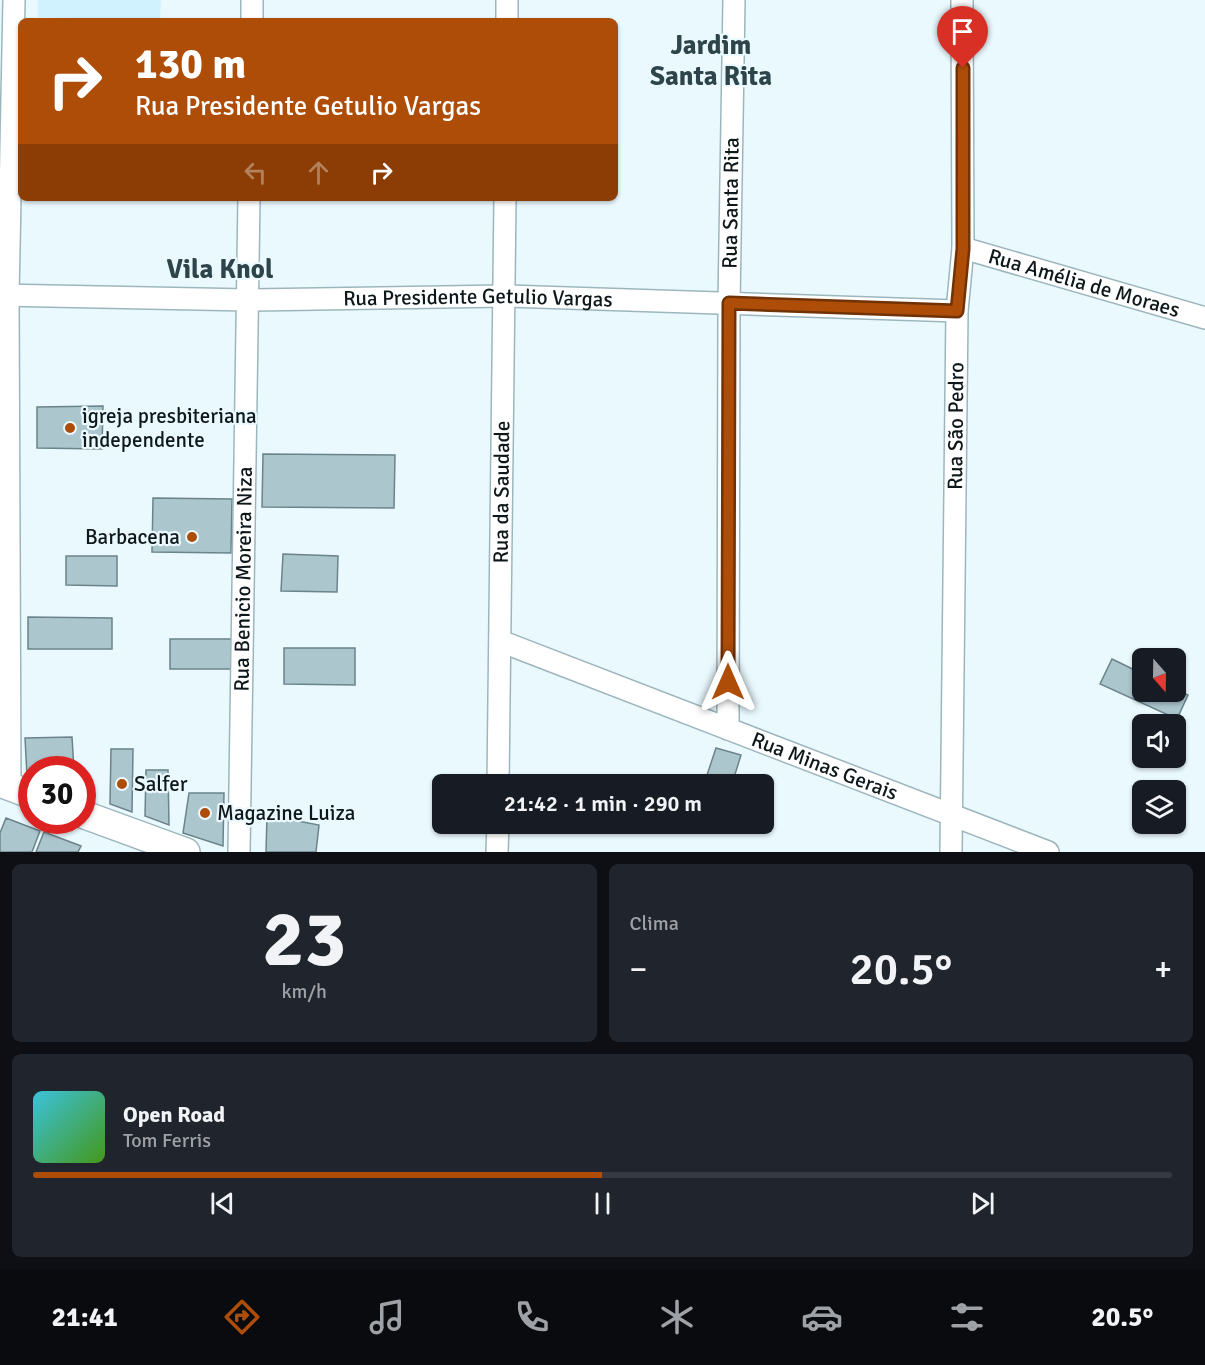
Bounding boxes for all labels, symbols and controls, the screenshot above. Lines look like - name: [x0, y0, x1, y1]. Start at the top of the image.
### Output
- pin: [937, 6, 988, 68]
- icon: arrive: [946, 15, 979, 48]
- district label: Jardim Santa Rita: [650, 29, 772, 93]
- text: 130 m: [135, 39, 246, 90]
- icon: right: [36, 42, 114, 120]
- text: Rua Presidente Getulio Vargas: [135, 90, 481, 123]
- street label: Rua Santa Rita: [717, 137, 745, 269]
- icon: left: [239, 156, 272, 189]
- icon: ahead: [302, 156, 335, 189]
- icon: right: [365, 156, 398, 189]
- street label: Rua Amélia de Moraes: [985, 243, 1183, 323]
- district label: Vila Knol: [167, 253, 273, 286]
- street label: Rua Presidente Getulio Vargas: [343, 283, 613, 313]
- street label: Rua São Pedro: [942, 362, 969, 490]
- place label: igreja presbiteriana independente: [82, 403, 257, 453]
- marker: igreja presbiteriana independente: [63, 421, 77, 435]
- street label: Rua da Saudade: [488, 421, 515, 563]
- street label: Rua Benicio Moreira Niza: [228, 466, 258, 692]
- place label: Barbacena: [85, 524, 180, 550]
- marker: Barbacena: [185, 530, 199, 544]
- north arrow: [1132, 648, 1186, 702]
- map controls: [1132, 648, 1186, 834]
- position arrow: [696, 650, 760, 714]
- button: sound: [1132, 714, 1186, 768]
- street label: Rua Minas Gerais: [748, 726, 902, 806]
- speed limit sign: 30: [18, 756, 96, 834]
- place label: Salfer: [134, 771, 188, 797]
- marker: Salfer: [115, 777, 129, 791]
- button: layers: [1132, 780, 1186, 834]
- text: 21:42 · 1 min · 290 m: [504, 790, 702, 817]
- place label: Magazine Luiza: [217, 800, 355, 826]
- marker: Magazine Luiza: [198, 806, 212, 820]
- text: 23: [262, 892, 346, 988]
- text: Clima: [630, 911, 679, 936]
- text: 20.5°: [849, 942, 952, 997]
- text: −: [630, 949, 647, 990]
- text: +: [1154, 949, 1172, 990]
- text: km/h: [282, 979, 327, 1004]
- text: Open Road: [123, 1101, 225, 1128]
- text: Tom Ferris: [123, 1128, 211, 1153]
- icon: previous: [206, 1187, 239, 1220]
- icon: pause: [586, 1187, 619, 1220]
- icon: next: [966, 1187, 999, 1220]
- icon: directions: [221, 1296, 263, 1338]
- icon: music: [366, 1296, 408, 1338]
- icon: phone: [511, 1296, 553, 1338]
- icon: climate: [656, 1296, 698, 1338]
- icon: car: [801, 1296, 843, 1338]
- icon: filters: [946, 1296, 988, 1338]
- text: 21:41: [52, 1301, 118, 1334]
- text: 20.5°: [1091, 1301, 1153, 1334]

